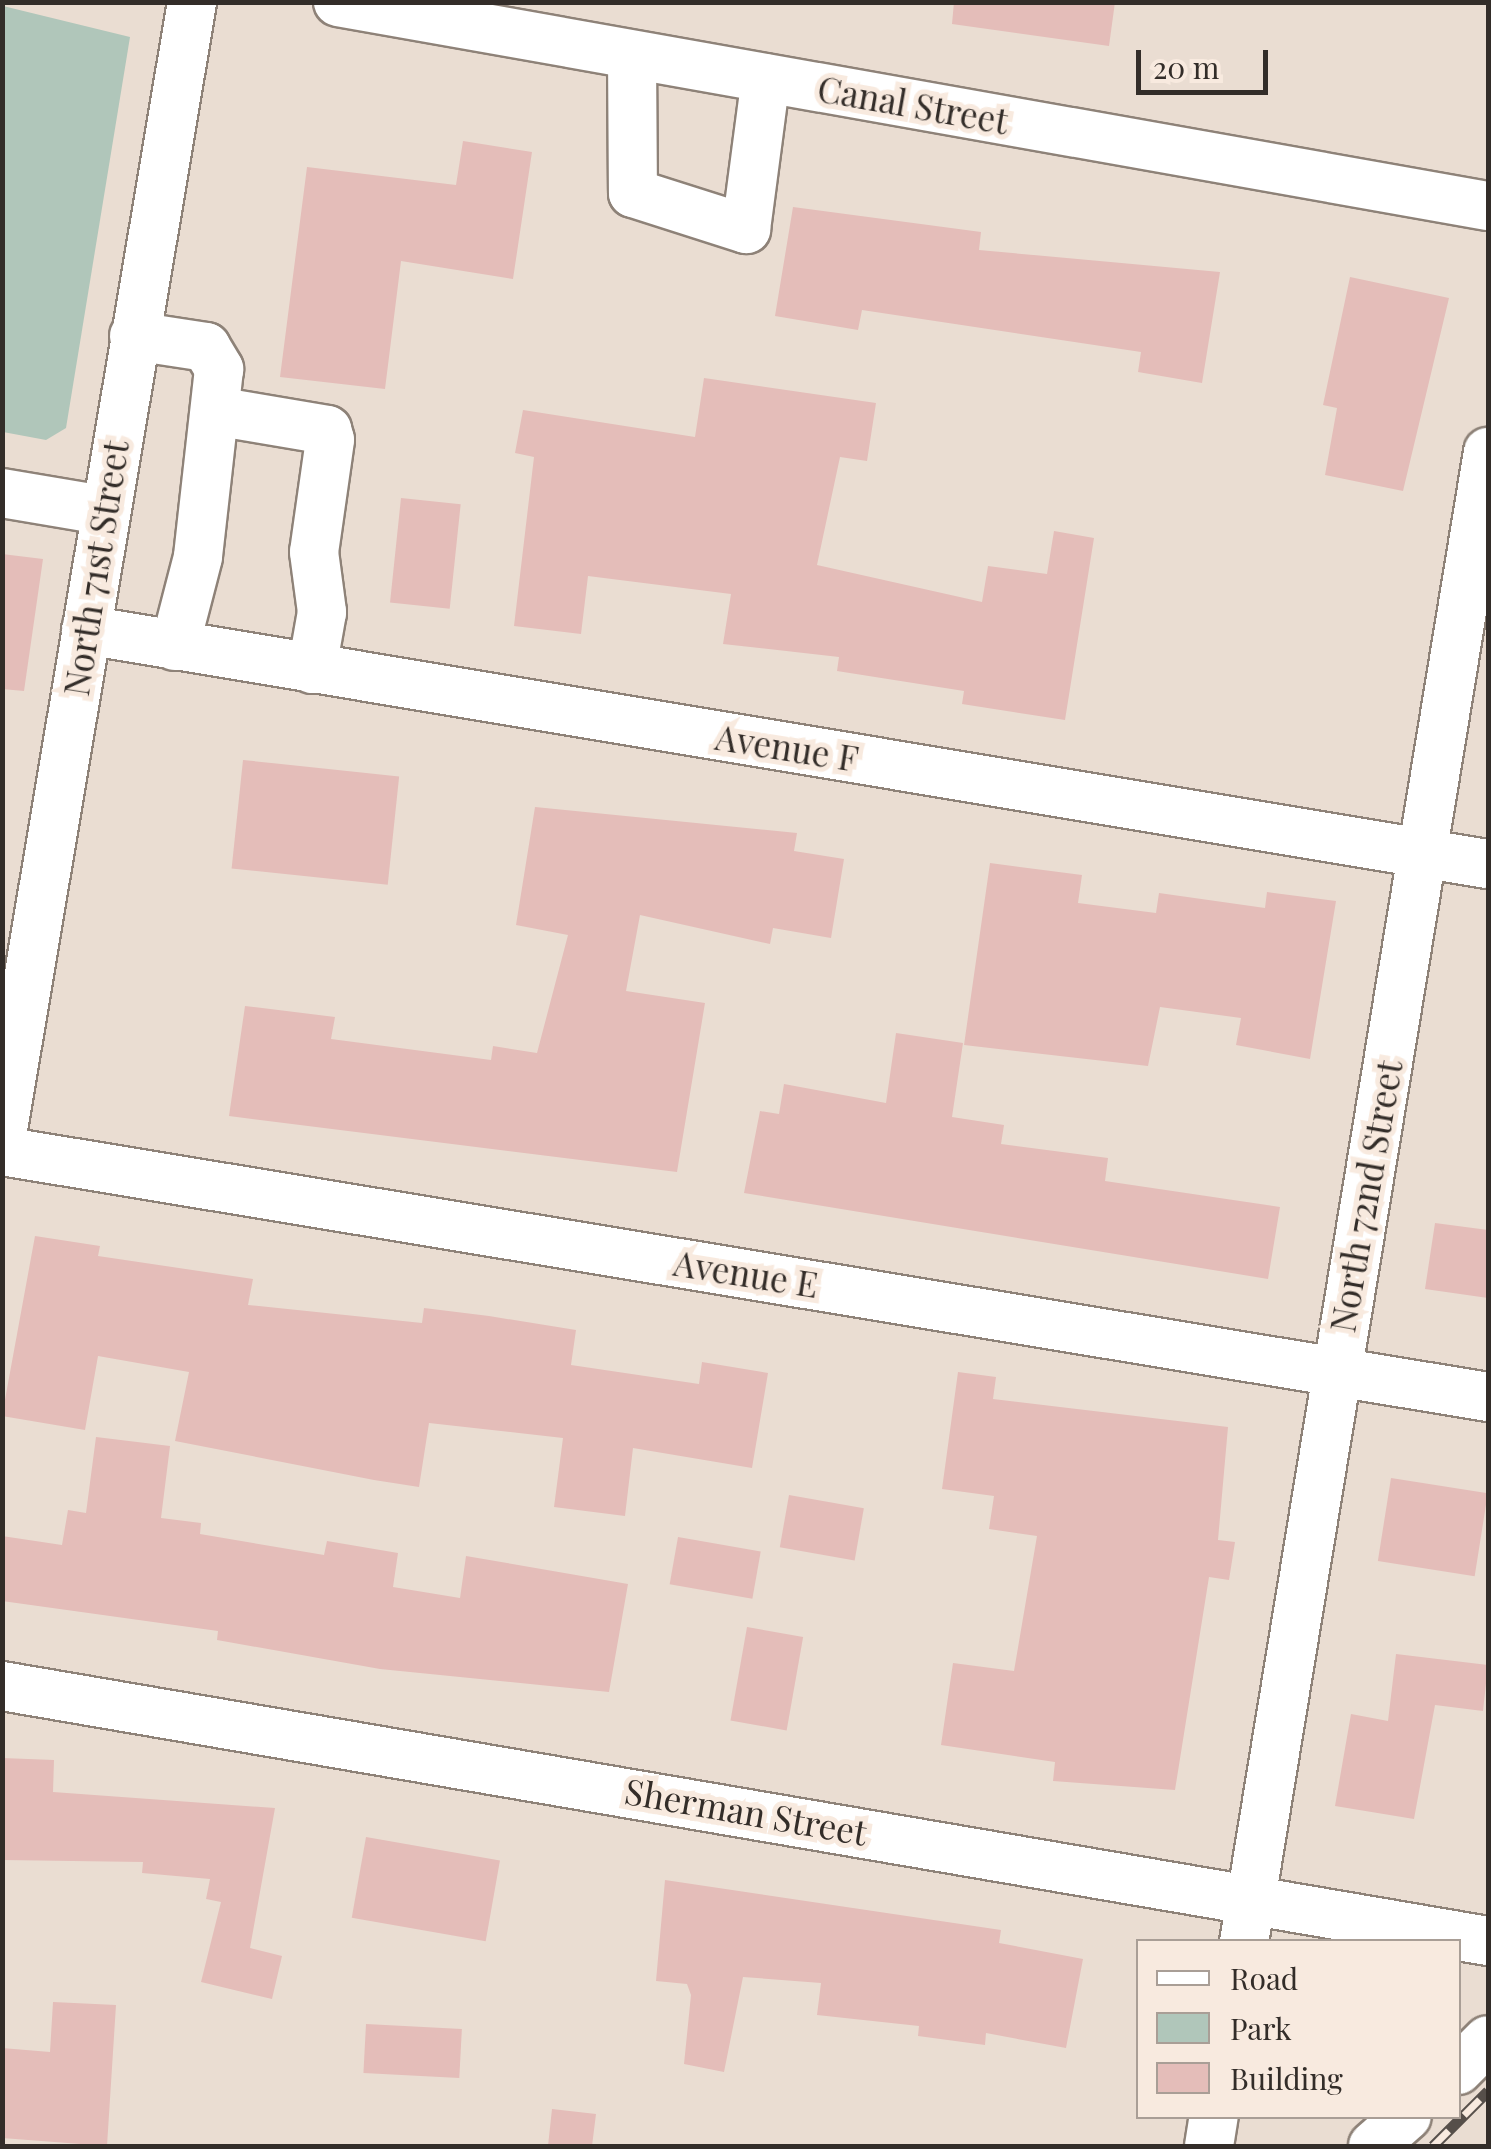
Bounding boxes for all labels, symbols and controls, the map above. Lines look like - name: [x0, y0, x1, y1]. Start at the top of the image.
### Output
- scale bar: [1141, 30, 1274, 92]
- text: 20 m: [1153, 47, 1219, 87]
- street label: Canal Street: [815, 67, 1011, 141]
- street label: North 71st Street: [54, 437, 136, 699]
- street label: Avenue F: [713, 715, 861, 779]
- street label: North 72nd Street: [1320, 1057, 1410, 1335]
- street label: Avenue E: [671, 1241, 821, 1305]
- street label: Sherman Street: [622, 1769, 870, 1853]
- legend: [1136, 1939, 1461, 2119]
- text: Road: [1230, 1958, 1298, 1998]
- text: Park: [1230, 2008, 1292, 2048]
- text: Building: [1230, 2058, 1343, 2098]

